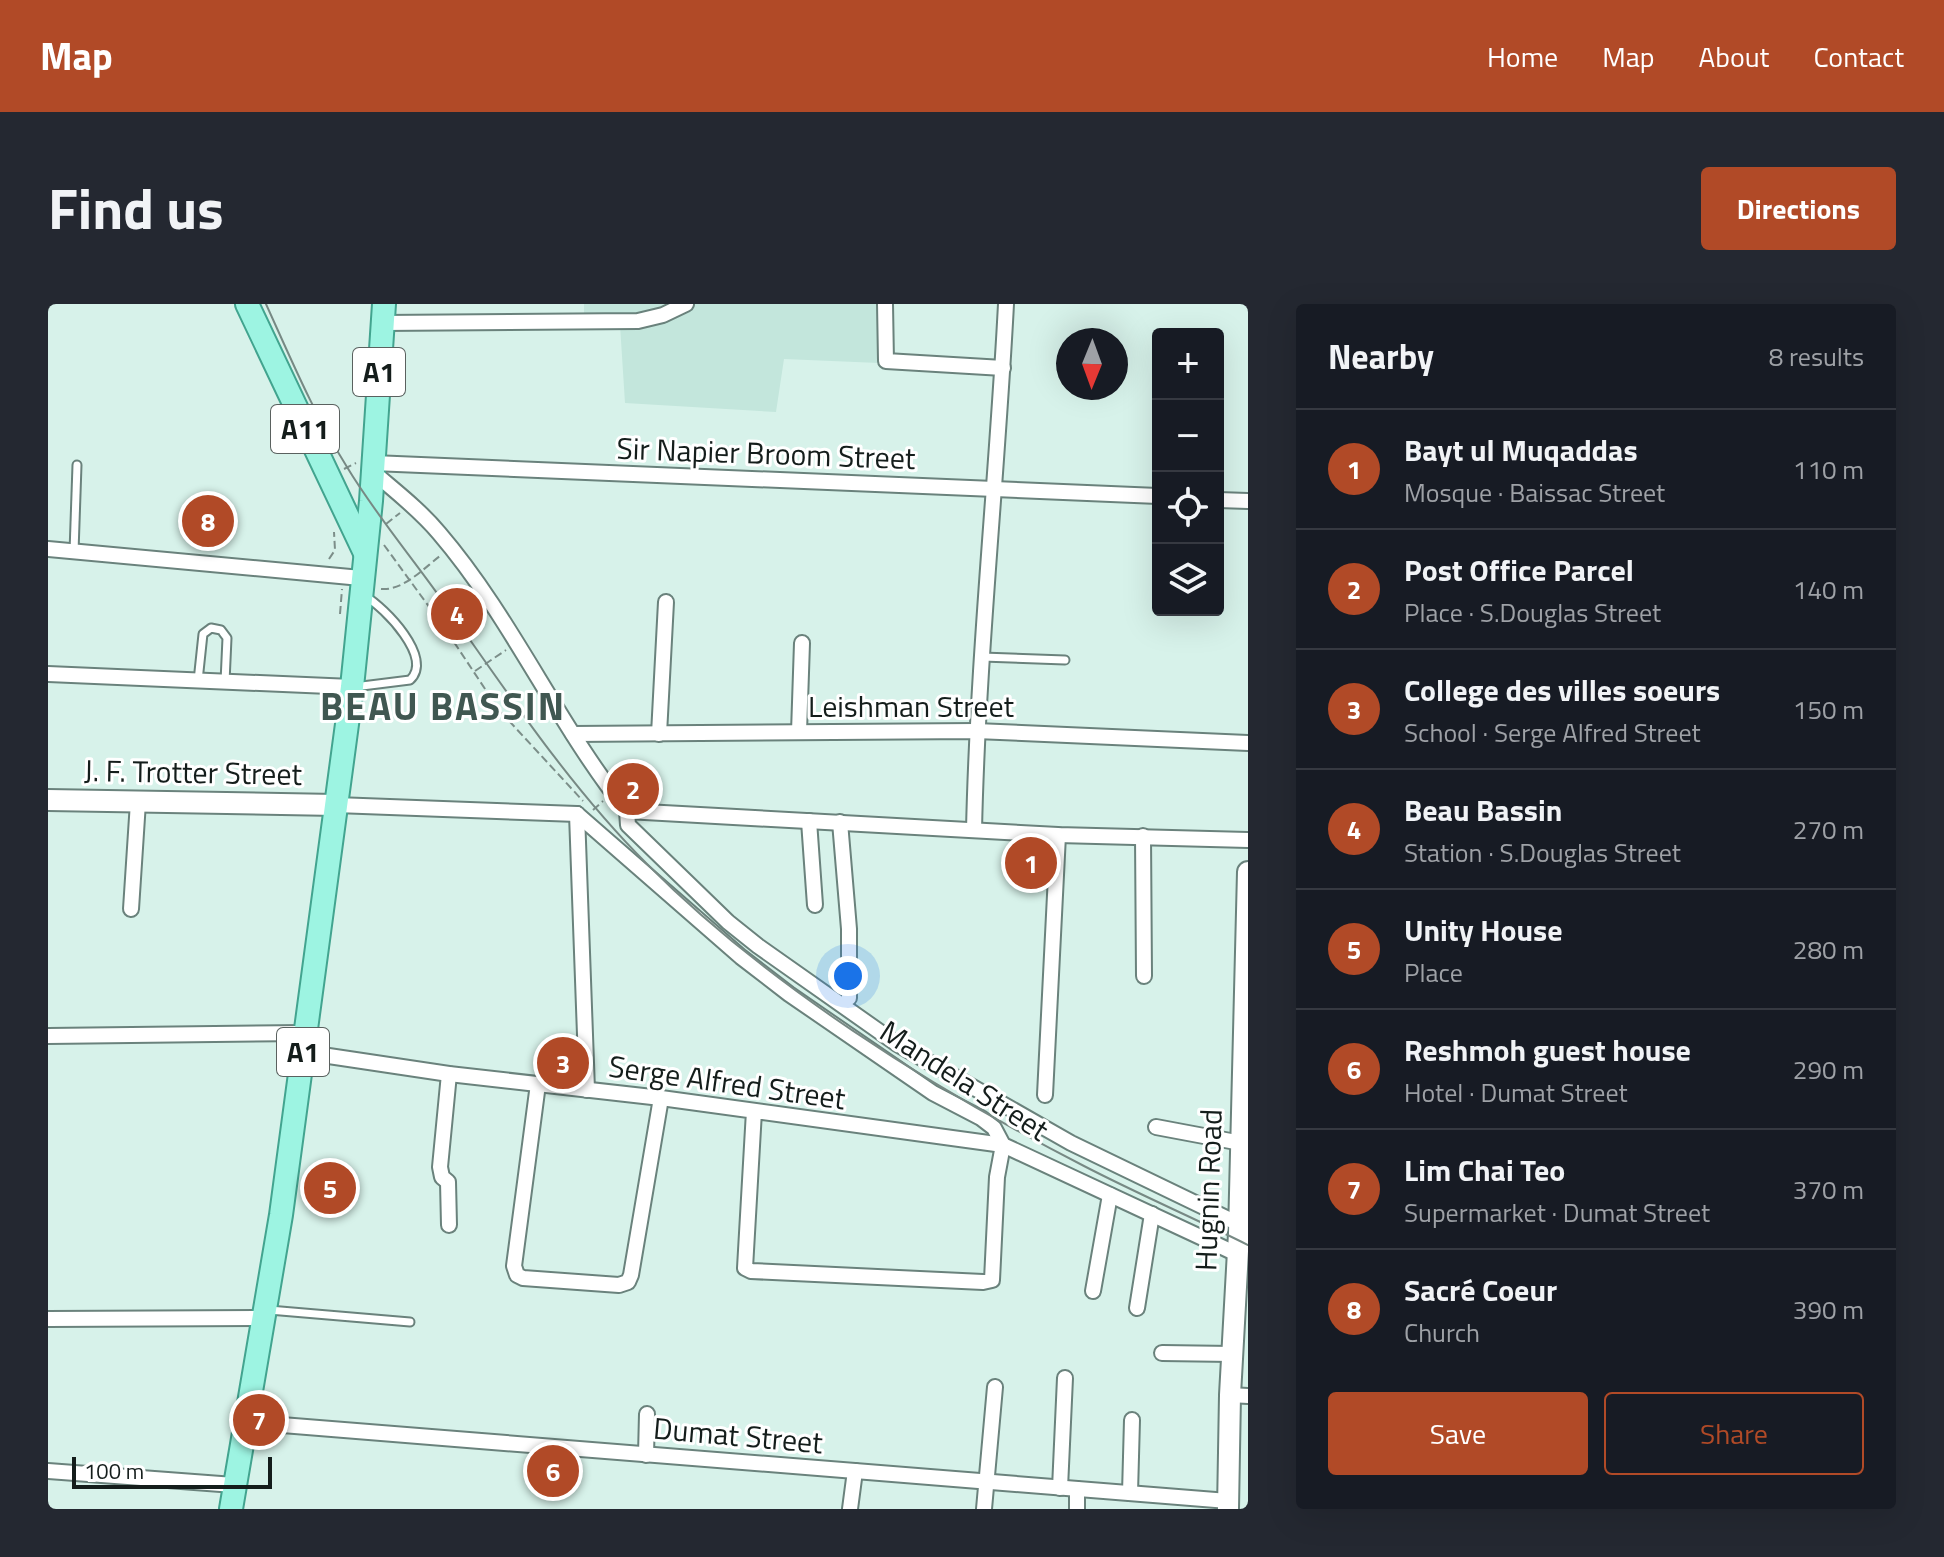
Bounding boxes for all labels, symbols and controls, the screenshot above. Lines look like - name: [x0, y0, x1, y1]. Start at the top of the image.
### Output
- text: Map: [40, 27, 113, 85]
- text: Home: [1487, 35, 1558, 78]
- text: Map: [1602, 35, 1655, 78]
- text: About: [1699, 35, 1769, 78]
- text: Contact: [1813, 35, 1904, 78]
- text: Find us: [48, 166, 224, 251]
- button: Directions: [1701, 167, 1896, 250]
- north arrow: [1056, 328, 1128, 400]
- map controls: [1152, 328, 1224, 616]
- button: +: [1152, 328, 1224, 400]
- text: Nearby: [1328, 330, 1434, 382]
- text: 8 results: [1769, 337, 1864, 376]
- road number: A1: [353, 348, 405, 396]
- button: −: [1152, 400, 1224, 472]
- road number: A11: [271, 405, 339, 453]
- street label: Sir Napier Broom Street: [616, 425, 917, 481]
- text: Bayt ul Muqaddas: [1404, 427, 1638, 473]
- text: 1: [1347, 450, 1361, 489]
- text: 110 m: [1793, 450, 1864, 489]
- button: locate: [1152, 472, 1224, 544]
- text: Mosque · Baissac Street: [1404, 473, 1665, 512]
- pin: 8: [182, 491, 234, 551]
- button: layers: [1152, 544, 1224, 616]
- text: Post Office Parcel: [1404, 547, 1634, 593]
- text: 2: [1347, 570, 1361, 609]
- text: 140 m: [1793, 570, 1864, 609]
- pin: 4: [431, 584, 483, 644]
- text: Place · S.Douglas Street: [1404, 593, 1661, 632]
- text: College des villes soeurs: [1404, 667, 1720, 713]
- district label: BEAU BASSIN: [320, 677, 566, 735]
- street label: Leishman Street: [808, 683, 1015, 729]
- text: 3: [1347, 690, 1361, 729]
- text: 150 m: [1793, 690, 1864, 729]
- text: School · Serge Alfred Street: [1404, 713, 1701, 752]
- street label: J. F. Trotter Street: [84, 747, 303, 797]
- pin: 2: [607, 759, 659, 819]
- text: Beau Bassin: [1404, 787, 1562, 833]
- text: 4: [1347, 810, 1361, 849]
- text: 270 m: [1793, 810, 1864, 849]
- pin: 1: [1005, 833, 1057, 893]
- text: Station · S.Douglas Street: [1404, 833, 1681, 872]
- text: Unity House: [1404, 907, 1562, 953]
- text: 5: [1347, 930, 1361, 969]
- text: 280 m: [1793, 930, 1864, 969]
- text: Place: [1404, 953, 1463, 992]
- your location: [828, 956, 868, 996]
- street label: Mandela Street: [871, 1008, 1059, 1152]
- text: Reshmoh guest house: [1404, 1027, 1691, 1073]
- road number: A1: [277, 1028, 329, 1076]
- pin: 3: [537, 1033, 589, 1093]
- street label: Serge Alfred Street: [606, 1043, 849, 1121]
- text: 6: [1347, 1050, 1361, 1089]
- text: 290 m: [1793, 1050, 1864, 1089]
- text: Hotel · Dumat Street: [1404, 1073, 1628, 1112]
- street label: Hugnin Road: [1182, 1108, 1234, 1272]
- text: Lim Chai Teo: [1404, 1147, 1565, 1193]
- pin: 5: [304, 1158, 356, 1218]
- text: 7: [1347, 1170, 1361, 1209]
- text: 370 m: [1793, 1170, 1864, 1209]
- text: Supermarket · Dumat Street: [1404, 1193, 1710, 1232]
- text: Sacré Coeur: [1404, 1267, 1557, 1313]
- text: 8: [1347, 1290, 1361, 1329]
- text: 390 m: [1793, 1290, 1864, 1329]
- text: Church: [1404, 1313, 1480, 1352]
- pin: 7: [233, 1390, 285, 1450]
- button: Save: [1328, 1392, 1588, 1475]
- button: Share: [1604, 1392, 1864, 1475]
- street label: Dumat Street: [651, 1405, 825, 1465]
- pin: 6: [527, 1441, 579, 1501]
- scale bar: [72, 1453, 272, 1489]
- text: 100 m: [84, 1454, 144, 1488]

